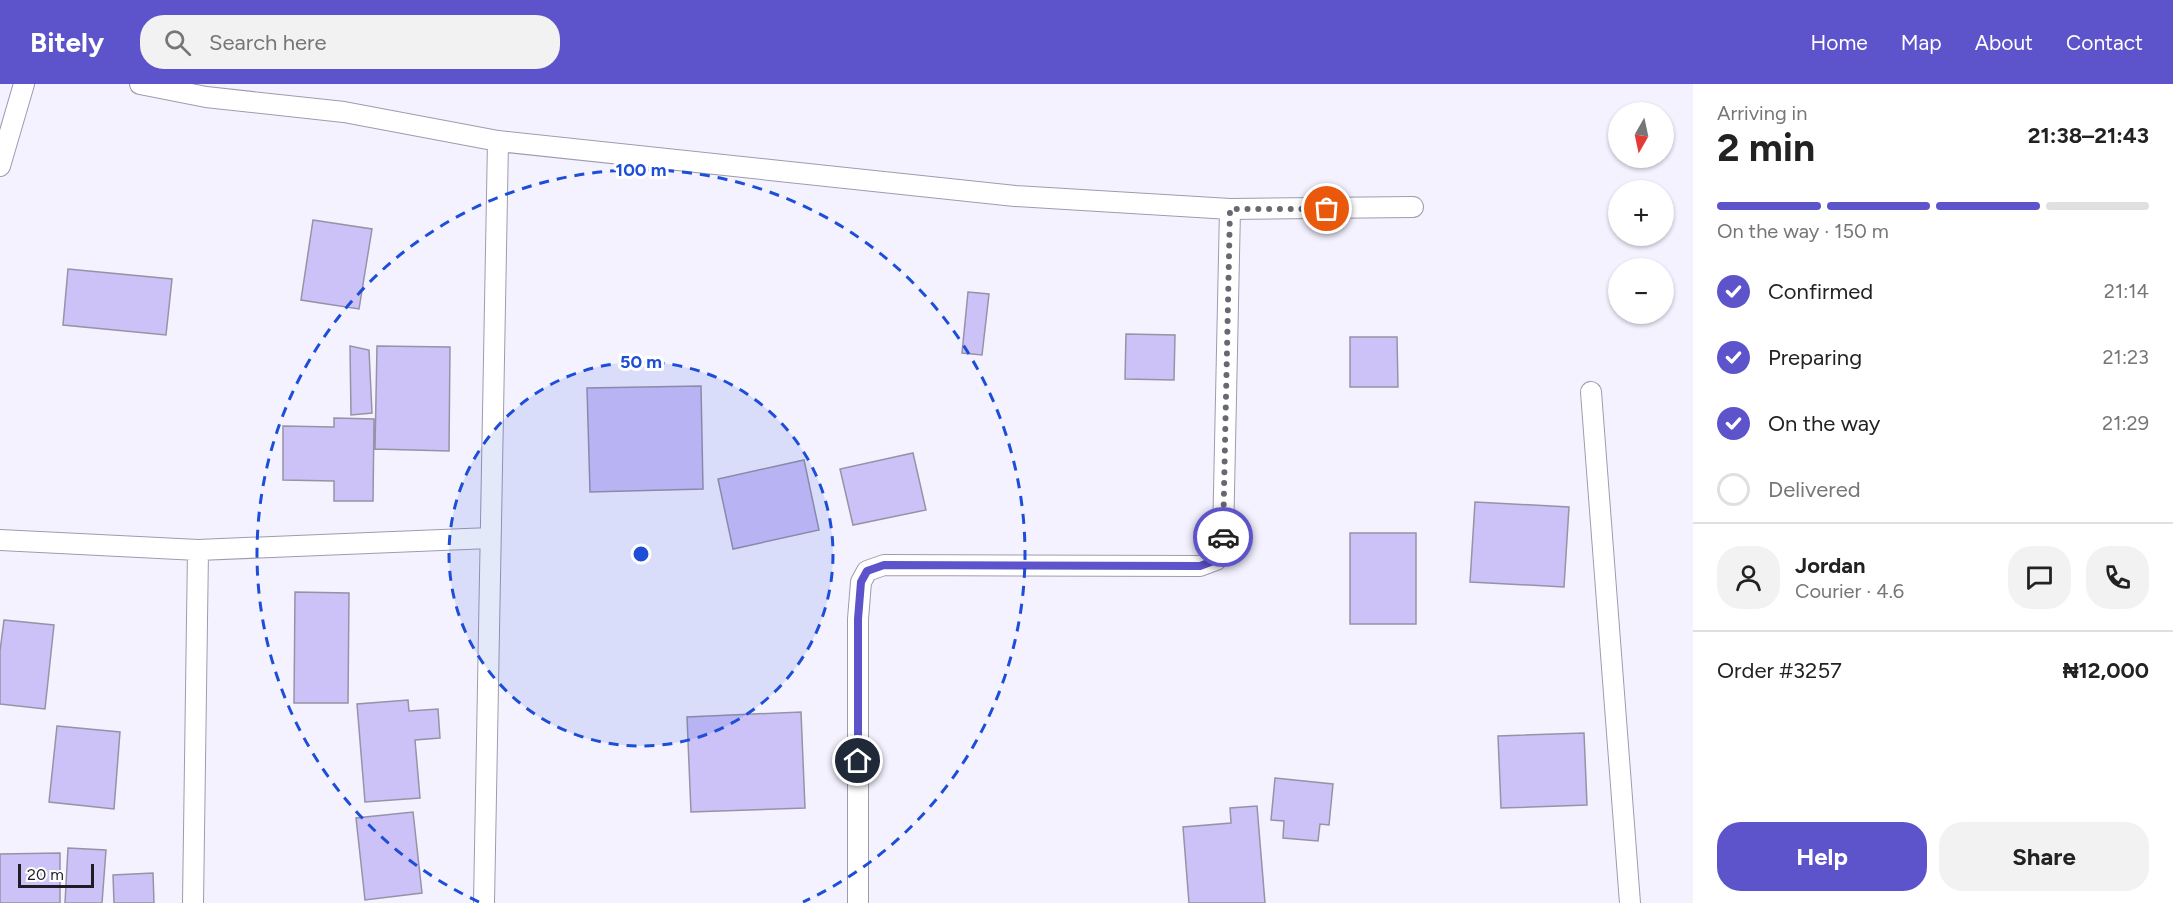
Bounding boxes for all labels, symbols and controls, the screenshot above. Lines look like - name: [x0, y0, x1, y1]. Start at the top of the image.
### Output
- search box: [140, 15, 560, 69]
- text: Bitely: [30, 25, 104, 59]
- icon: search: [161, 26, 194, 59]
- text: Search here: [209, 29, 327, 56]
- text: Home: [1811, 30, 1868, 55]
- text: Map: [1901, 30, 1942, 55]
- text: About: [1975, 30, 2033, 55]
- text: Contact: [2066, 30, 2143, 55]
- text: Arriving in: [1717, 101, 1807, 125]
- north arrow: [1608, 102, 1674, 168]
- map controls: [1608, 102, 1674, 324]
- text: 21:38–21:43: [2028, 122, 2149, 149]
- text: 2 min: [1717, 124, 1815, 171]
- text: 100 m: [616, 159, 666, 181]
- button: +: [1608, 180, 1674, 246]
- pin: [1301, 183, 1352, 234]
- icon: bag: [1310, 192, 1343, 225]
- text: On the way · 150 m: [1717, 219, 1889, 243]
- button: −: [1608, 258, 1674, 324]
- icon: check: [1717, 275, 1750, 308]
- text: Confirmed: [1768, 278, 1873, 305]
- text: 21:14: [2104, 279, 2149, 303]
- icon: check: [1717, 341, 1750, 374]
- text: Preparing: [1768, 344, 1862, 371]
- text: 21:23: [2102, 345, 2149, 369]
- text: 50 m: [620, 351, 662, 373]
- icon: check: [1717, 407, 1750, 440]
- text: On the way: [1768, 410, 1880, 437]
- text: 21:29: [2102, 411, 2149, 435]
- text: Delivered: [1768, 476, 1861, 503]
- courier: [1193, 507, 1253, 567]
- icon: car: [1207, 521, 1240, 554]
- centre of rings: [631, 544, 651, 564]
- button: person: [1717, 546, 1780, 609]
- button: chat: [2008, 546, 2071, 609]
- button: phone: [2086, 546, 2149, 609]
- text: Jordan: [1795, 552, 1866, 579]
- text: Courier · 4.6: [1795, 579, 1904, 603]
- text: Order #3257: [1717, 657, 1842, 684]
- text: ₦12,000: [2063, 657, 2149, 684]
- pin: [832, 735, 883, 786]
- icon: home: [841, 744, 874, 777]
- button: Help: [1717, 822, 1927, 891]
- button: Share: [1939, 822, 2149, 891]
- scale bar: [18, 861, 94, 888]
- text: 20 m: [27, 865, 64, 884]

